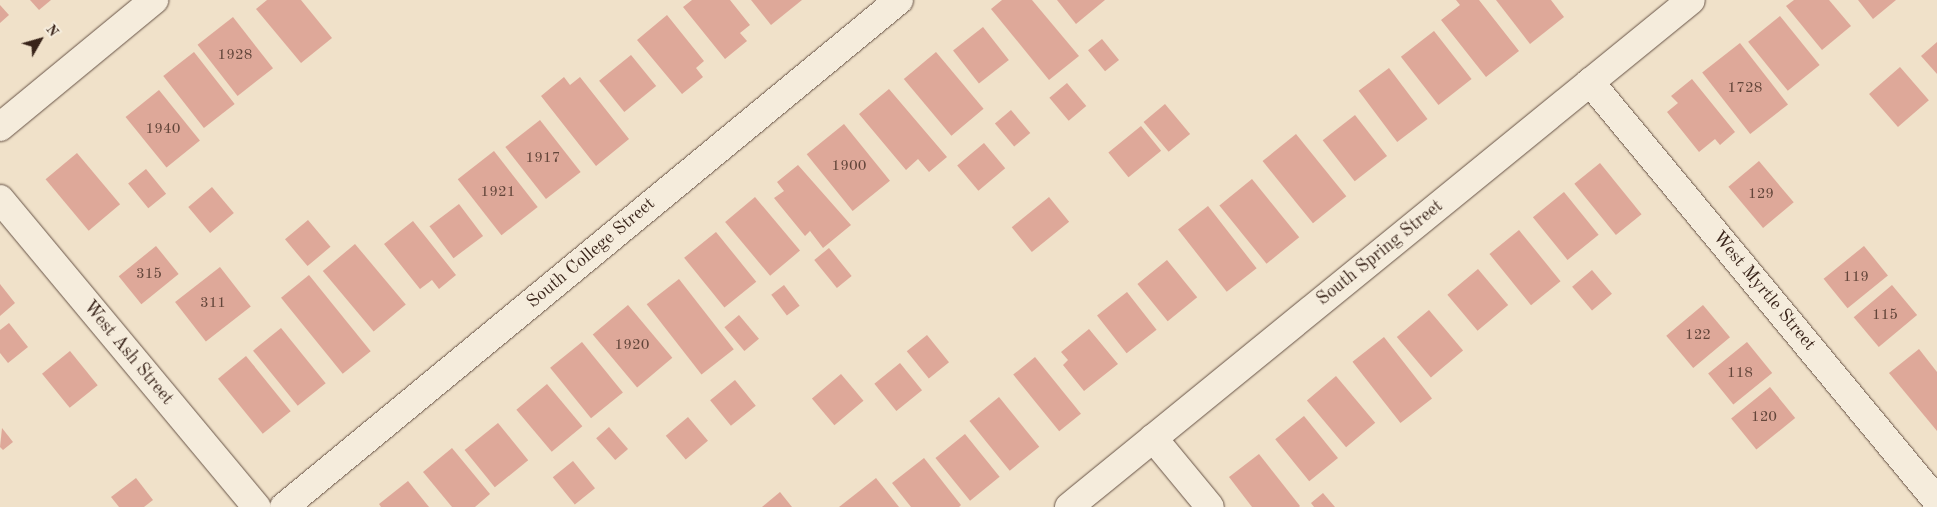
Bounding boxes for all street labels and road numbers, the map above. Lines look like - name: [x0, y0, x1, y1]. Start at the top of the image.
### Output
- street label: South College Street: [523, 193, 659, 313]
- street label: South Spring Street: [1313, 196, 1447, 310]
- street label: West Myrtle Street: [1708, 227, 1820, 355]
- street label: West Ash Street: [78, 297, 178, 409]

